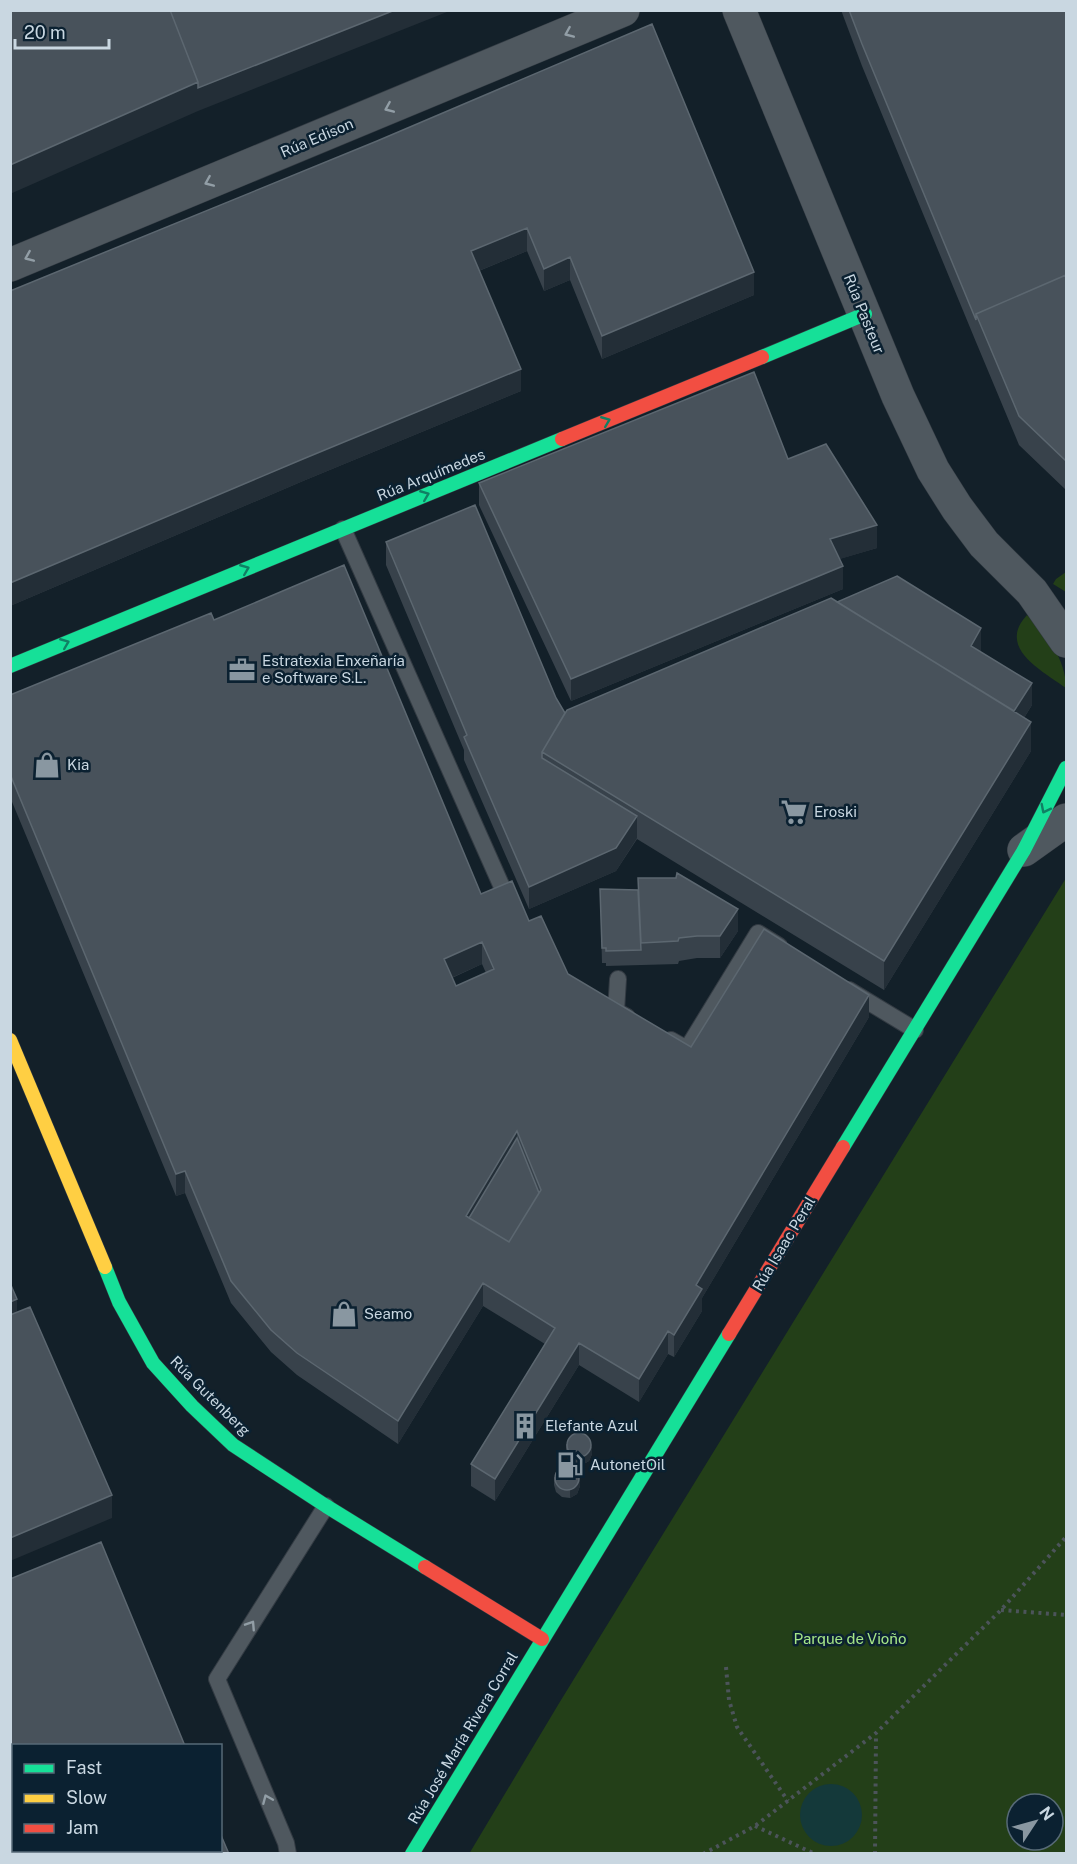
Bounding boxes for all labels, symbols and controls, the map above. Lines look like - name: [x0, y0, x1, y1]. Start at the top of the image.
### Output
- scale bar: [15, 12, 110, 50]
- text: 20 m: [24, 22, 66, 43]
- one-way arrow: [564, 26, 575, 38]
- one-way arrow: [384, 101, 395, 113]
- street label: Rúa Edison: [278, 115, 356, 160]
- one-way arrow: [204, 175, 215, 187]
- one-way arrow: [24, 250, 35, 262]
- street label: Rúa Pasteur: [841, 271, 888, 356]
- one-way arrow: [599, 416, 610, 428]
- street label: Rúa Arquímedes: [374, 445, 487, 504]
- one-way arrow: [419, 490, 430, 502]
- one-way arrow: [239, 564, 250, 576]
- one-way arrow: [58, 638, 69, 650]
- place label: Estratexia Enxeñaría e Software S.L.: [262, 652, 405, 686]
- office icon: Estratexia Enxeñaría e Software S.L.: [227, 655, 257, 685]
- shop icon: Kia: [32, 750, 62, 780]
- place label: Kia: [67, 756, 89, 773]
- supermarket icon: Eroski: [779, 797, 809, 827]
- one-way arrow: [1041, 802, 1053, 813]
- place label: Eroski: [814, 803, 857, 820]
- street label: Rúa Isaac Peral: [749, 1193, 818, 1294]
- shop icon: Seamo: [329, 1299, 359, 1329]
- place label: Seamo: [364, 1305, 412, 1322]
- street label: Rúa Gutenberg: [167, 1352, 254, 1439]
- building icon: Elefante Azul: [510, 1411, 540, 1441]
- place label: Elefante Azul: [545, 1417, 638, 1434]
- fuel station icon: AutonetOil: [555, 1450, 585, 1480]
- place label: AutonetOil: [590, 1456, 665, 1473]
- one-way arrow: [244, 1620, 255, 1631]
- park label: Parque de Vioño: [794, 1630, 907, 1647]
- street label: Rúa José María Rivera Corral: [404, 1649, 521, 1827]
- legend: [12, 1744, 222, 1852]
- text: Fast: [66, 1757, 102, 1778]
- text: Slow: [66, 1787, 107, 1808]
- north arrow: [1005, 1792, 1065, 1852]
- one-way arrow: [262, 1794, 274, 1805]
- text: N: [1035, 1803, 1058, 1824]
- text: Jam: [66, 1817, 99, 1838]

